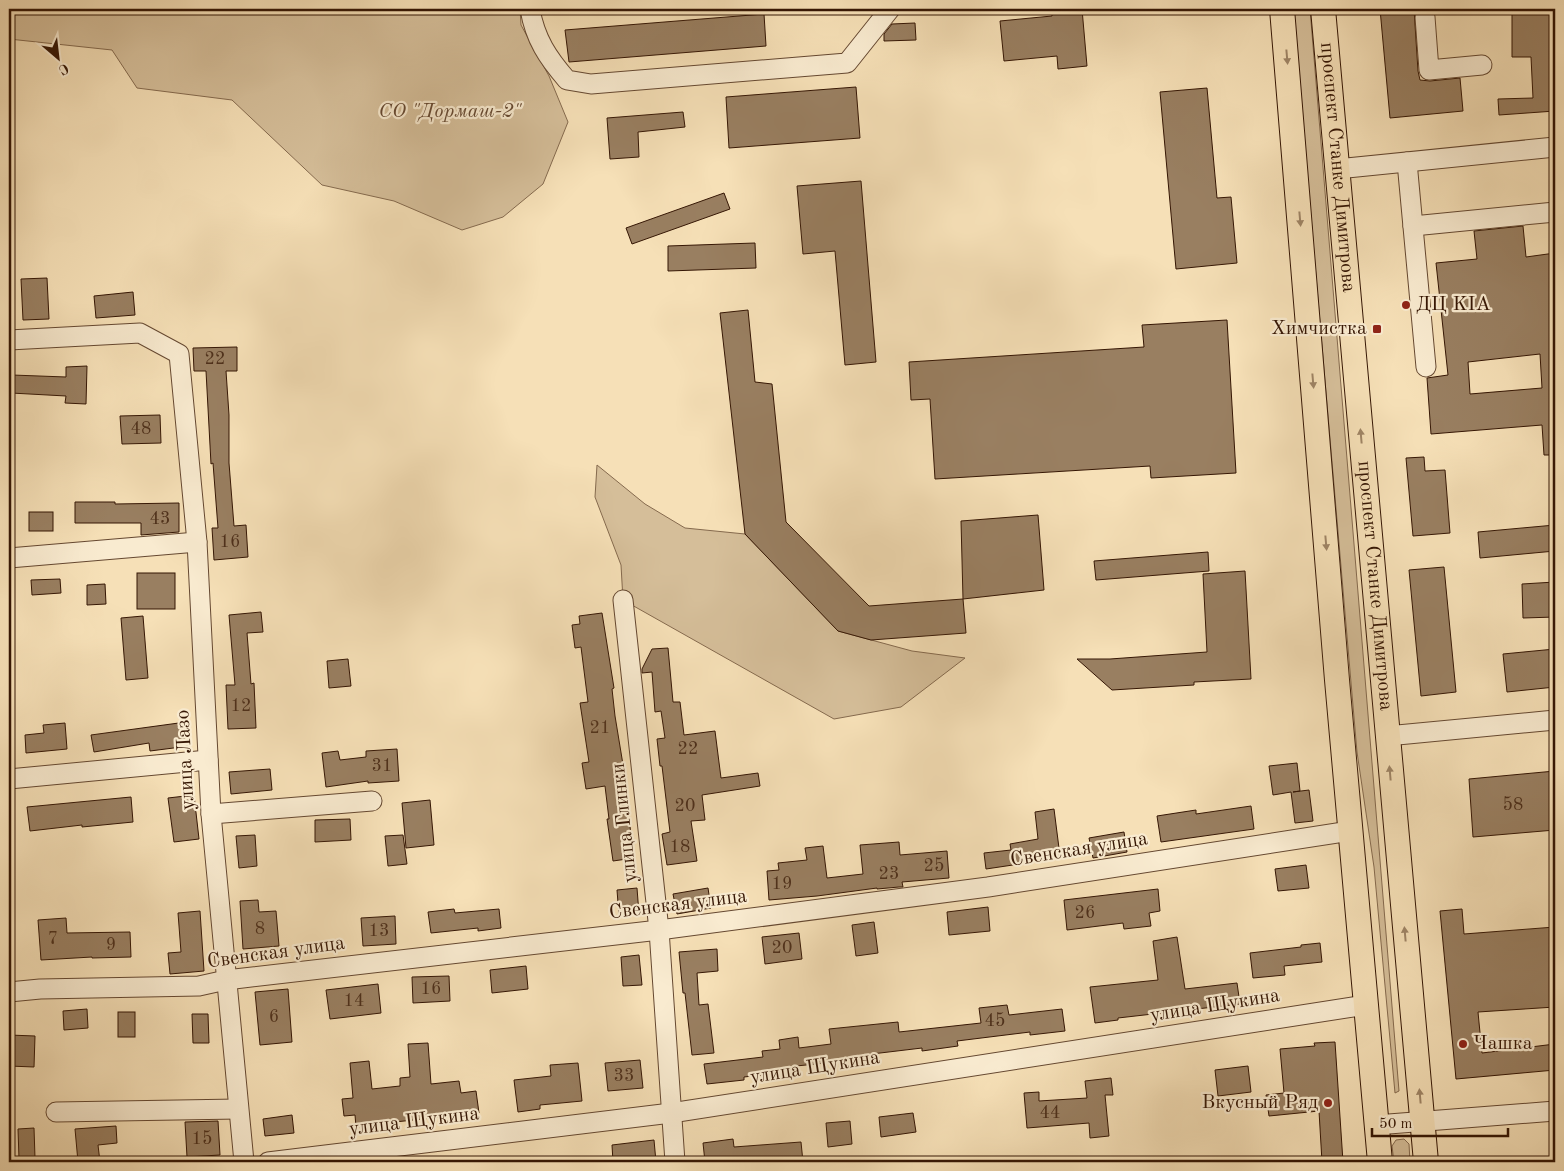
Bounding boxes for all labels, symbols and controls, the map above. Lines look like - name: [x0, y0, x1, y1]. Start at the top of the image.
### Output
- north arrow: [32, 32, 82, 82]
- street label: проспект Станке Димитрова: [1316, 41, 1358, 293]
- one-way arrow: [1283, 50, 1291, 66]
- text: С: [56, 60, 71, 77]
- park label: СО "Дормаш-2": [378, 102, 523, 122]
- one-way arrow: [1296, 212, 1304, 228]
- place label: ДЦ KIA: [1416, 295, 1491, 315]
- marker: ДЦ KIA: [1400, 299, 1412, 311]
- place label: Химчистка: [1271, 319, 1367, 339]
- marker: Химчистка: [1371, 323, 1383, 335]
- house number: 22: [205, 350, 225, 368]
- one-way arrow: [1309, 374, 1317, 390]
- house number: 48: [131, 420, 151, 438]
- one-way arrow: [1357, 428, 1365, 444]
- street label: проспект Станке Димитрова: [1353, 460, 1396, 712]
- house number: 43: [150, 510, 170, 528]
- house number: 16: [220, 533, 240, 551]
- one-way arrow: [1322, 536, 1330, 552]
- house number: 12: [231, 697, 251, 715]
- street label: улица Лазо: [173, 709, 199, 811]
- house number: 21: [590, 719, 610, 737]
- house number: 22: [678, 740, 698, 758]
- house number: 31: [372, 757, 392, 775]
- street label: улица Глинки: [609, 762, 641, 884]
- one-way arrow: [1386, 764, 1394, 780]
- house number: 58: [1503, 796, 1523, 814]
- house number: 20: [675, 797, 695, 815]
- street label: Свенская улица: [1009, 829, 1149, 871]
- house number: 18: [670, 838, 690, 856]
- house number: 25: [924, 857, 944, 875]
- house number: 23: [879, 865, 899, 883]
- house number: 19: [772, 875, 792, 893]
- street label: Свенская улица: [608, 887, 748, 923]
- house number: 26: [1075, 904, 1095, 922]
- house number: 8: [255, 920, 265, 938]
- house number: 13: [369, 922, 389, 940]
- one-way arrow: [1401, 926, 1409, 942]
- house number: 7: [48, 930, 58, 948]
- street label: Свенская улица: [206, 933, 346, 973]
- house number: 9: [106, 936, 116, 954]
- house number: 20: [772, 939, 792, 957]
- house number: 16: [421, 980, 441, 998]
- street label: улица Щукина: [1149, 986, 1282, 1026]
- house number: 14: [344, 992, 364, 1010]
- house number: 6: [269, 1008, 279, 1026]
- house number: 45: [985, 1012, 1005, 1030]
- place label: Чашка: [1473, 1034, 1533, 1054]
- marker: Чашка: [1457, 1038, 1469, 1050]
- street label: улица Щукина: [749, 1048, 882, 1088]
- house number: 33: [614, 1067, 634, 1085]
- one-way arrow: [1416, 1088, 1424, 1104]
- place label: Вкусный Ряд: [1201, 1093, 1318, 1113]
- marker: Вкусный Ряд: [1322, 1097, 1334, 1109]
- street label: улица Щукина: [348, 1104, 480, 1140]
- house number: 44: [1040, 1104, 1060, 1122]
- scale bar: [1372, 1106, 1508, 1138]
- text: 50 m: [1379, 1117, 1413, 1132]
- house number: 15: [192, 1130, 212, 1148]

